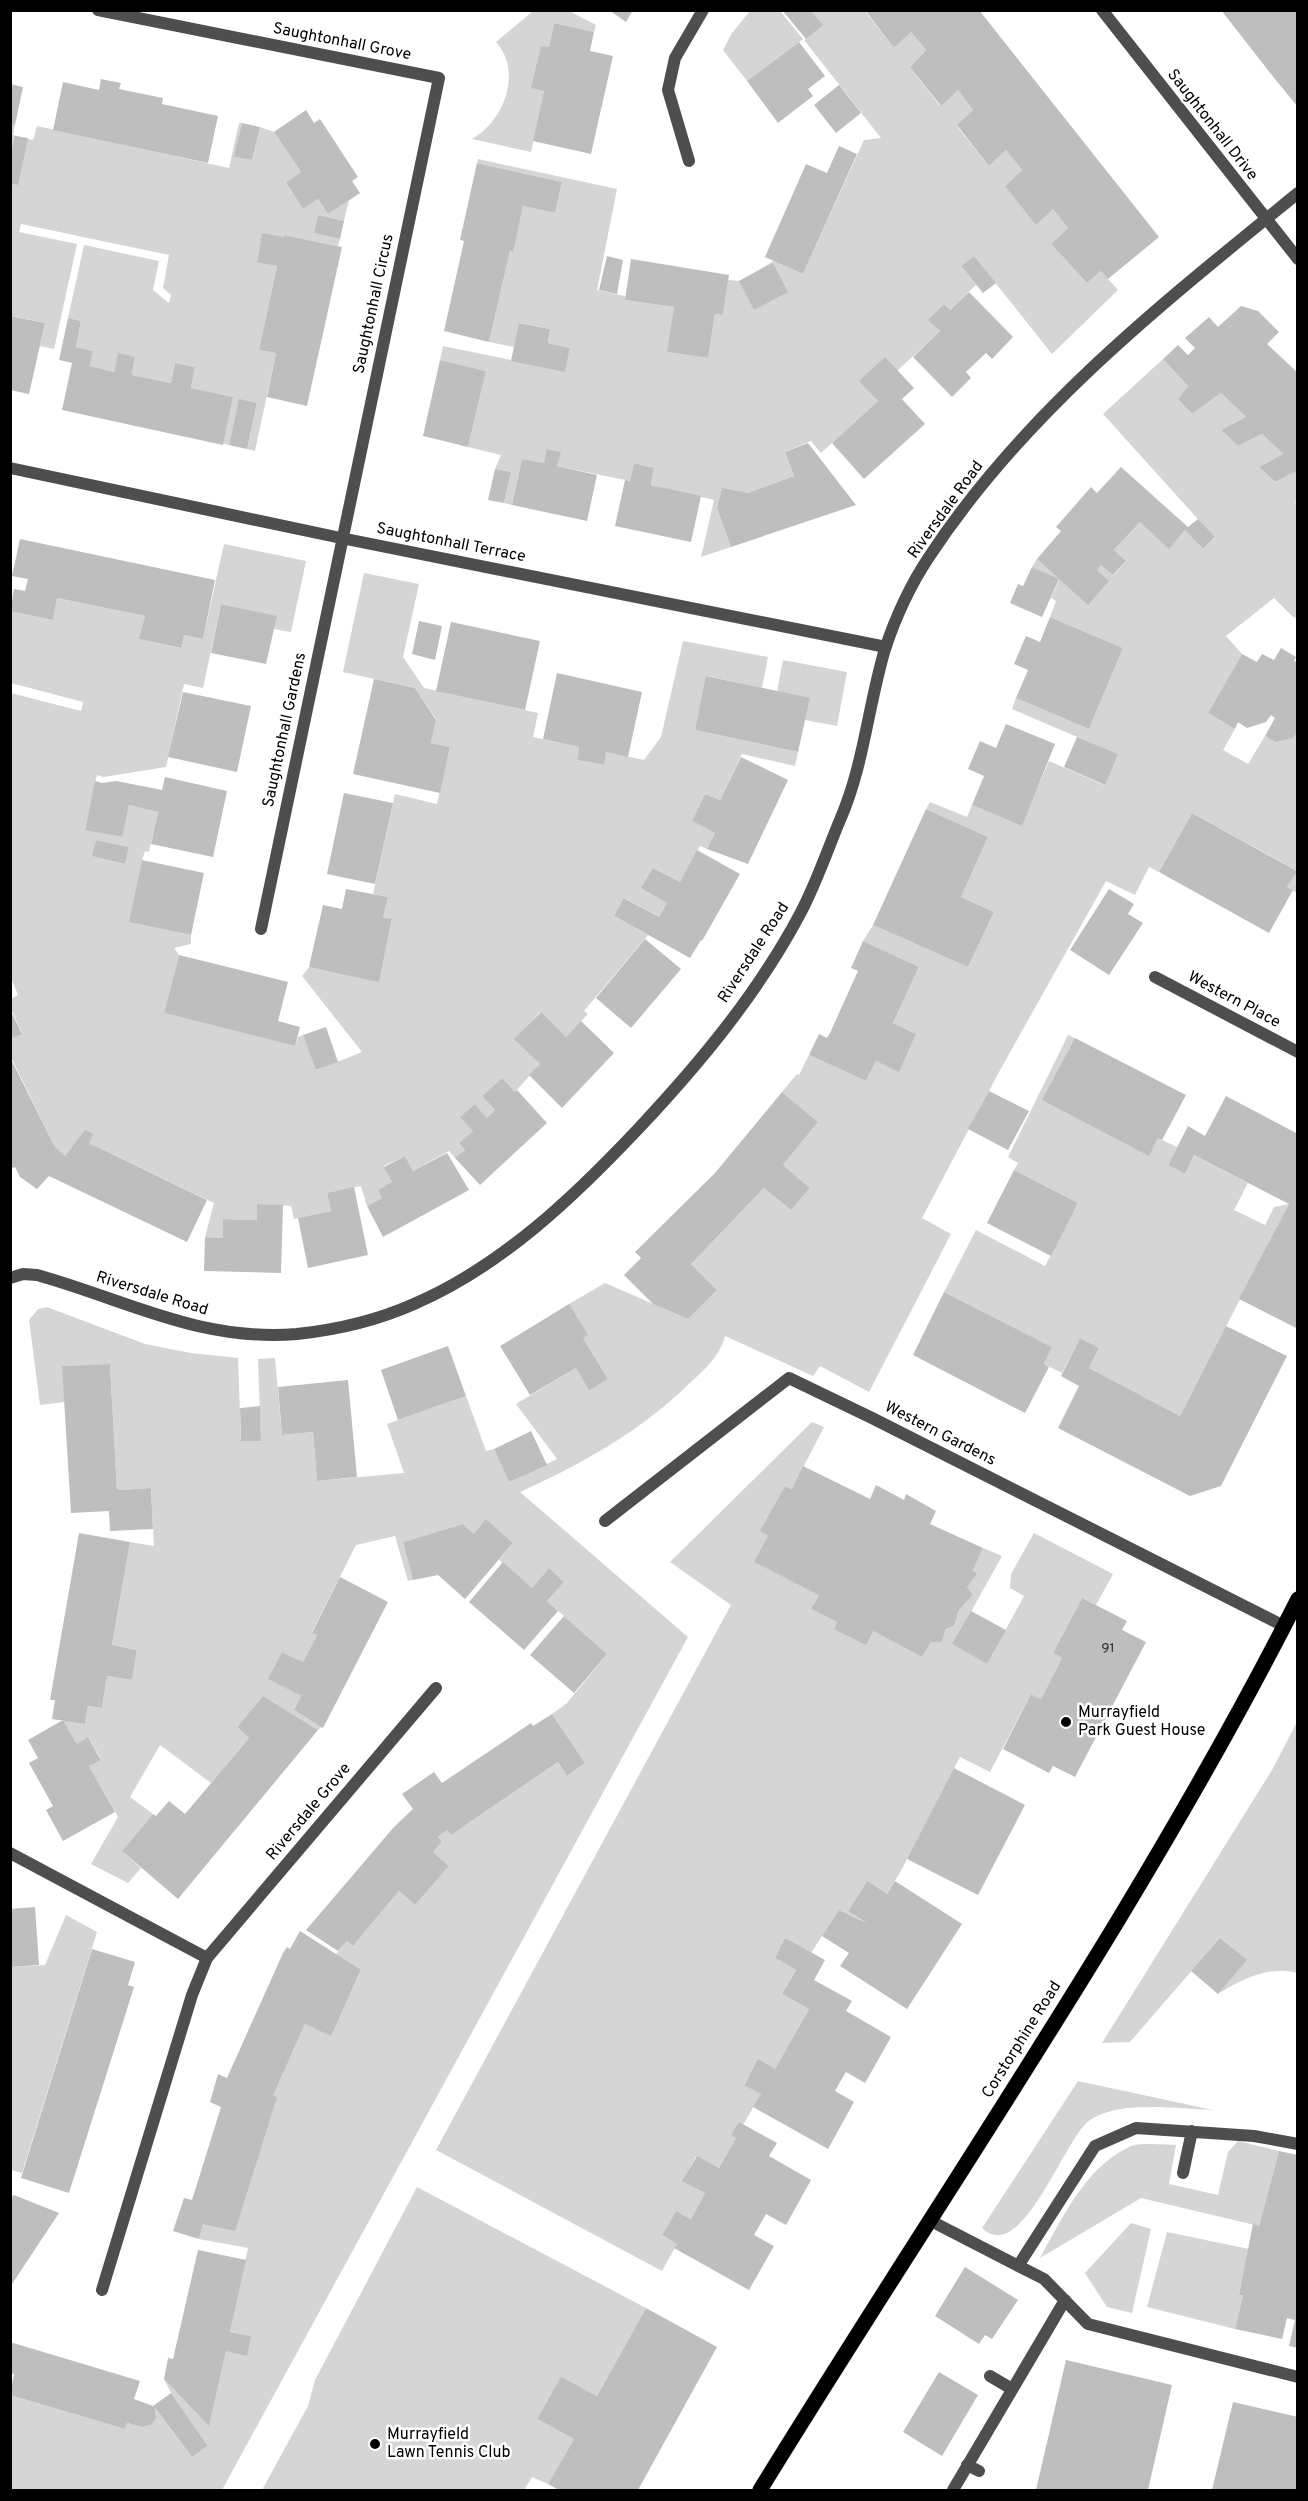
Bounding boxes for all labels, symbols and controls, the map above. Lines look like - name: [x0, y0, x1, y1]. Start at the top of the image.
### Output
- street label: Saughtonhall Grove: [271, 19, 413, 65]
- street label: Saughtonhall Drive: [1162, 65, 1262, 185]
- street label: Saughtonhall Circus: [349, 232, 399, 376]
- street label: Riversdale Road: [904, 457, 988, 563]
- street label: Saughtonhall Terrace: [375, 519, 527, 567]
- street label: Saughtonhall Gardens: [259, 651, 311, 809]
- street label: Riversdale Road: [714, 899, 794, 1007]
- street label: Western Place: [1184, 967, 1284, 1033]
- street label: Riversdale Road: [94, 1267, 210, 1321]
- street label: Western Gardens: [881, 1397, 999, 1471]
- house number: 91: [1101, 1640, 1115, 1657]
- place label: Murrayfield Park Guest House: [1078, 1703, 1205, 1741]
- marker: Murrayfield Park Guest House: [1059, 1715, 1073, 1729]
- street label: Riversdale Grove: [262, 1759, 356, 1865]
- street label: Corstorphine Road: [978, 1978, 1066, 2102]
- place label: Murrayfield Lawn Tennis Club: [387, 2425, 511, 2463]
- marker: Murrayfield Lawn Tennis Club: [368, 2437, 382, 2451]

